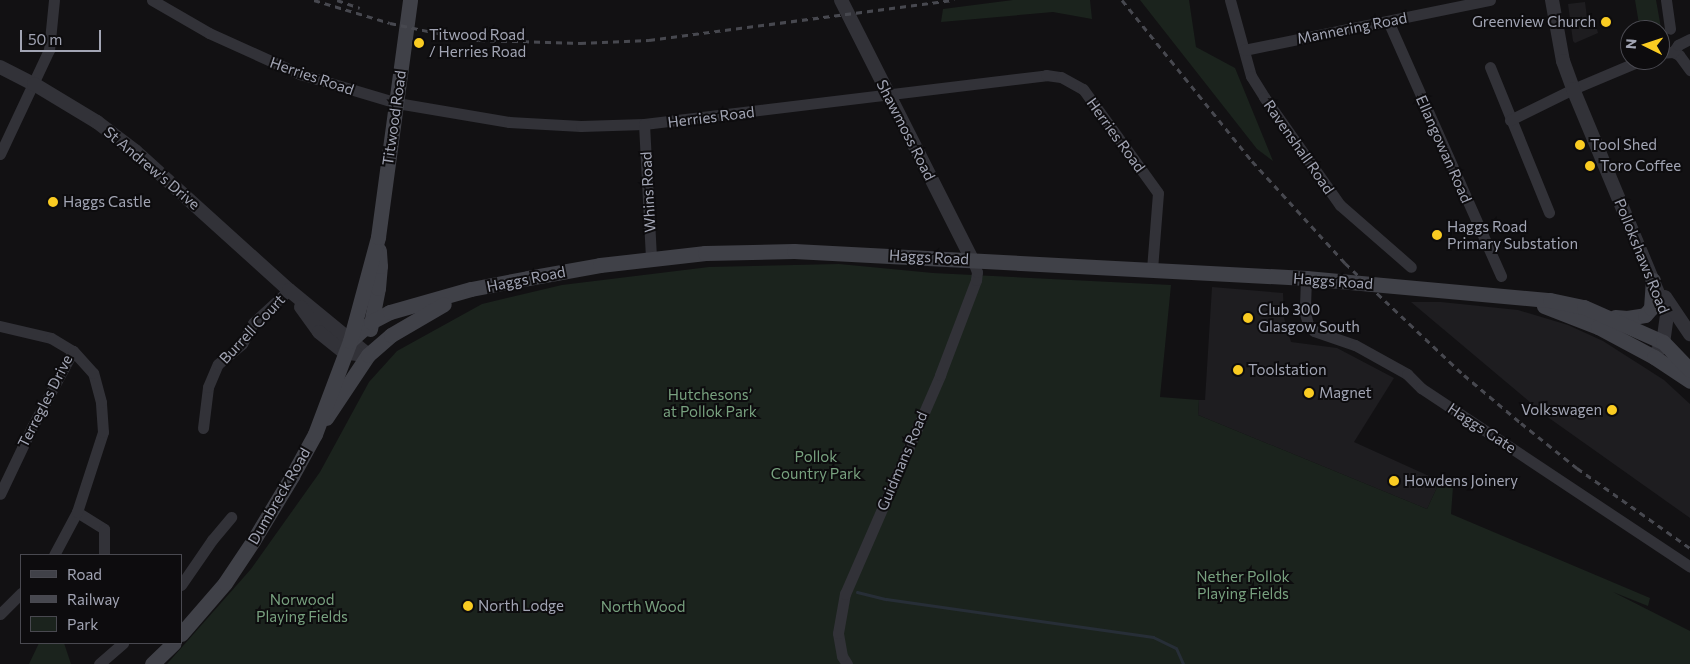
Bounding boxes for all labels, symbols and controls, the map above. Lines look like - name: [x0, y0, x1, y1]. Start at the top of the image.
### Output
- street label: Mannering Road: [1295, 9, 1409, 47]
- place label: Greenview Church: [1472, 13, 1596, 31]
- marker: Greenview Church: [1600, 16, 1612, 28]
- scale bar: [22, 20, 104, 52]
- north arrow: [1620, 20, 1670, 70]
- place label: Titwood Road / Herries Road: [429, 25, 526, 60]
- text: 50 m: [28, 30, 62, 48]
- marker: Titwood Road / Herries Road: [413, 37, 425, 49]
- text: N: [1622, 38, 1639, 50]
- street label: Herries Road: [268, 53, 356, 99]
- street label: Titwood Road: [378, 69, 410, 167]
- street label: Shawmoss Road: [873, 77, 939, 183]
- street label: Ellangowan Road: [1412, 92, 1476, 206]
- street label: Herries Road: [1083, 94, 1149, 176]
- street label: Ravenshall Road: [1260, 97, 1338, 197]
- street label: Herries Road: [666, 103, 756, 131]
- street label: St Andrew's Drive: [100, 123, 204, 213]
- place label: Tool Shed: [1590, 136, 1657, 154]
- marker: Tool Shed: [1574, 139, 1586, 151]
- street label: Whins Road: [637, 151, 659, 233]
- place label: Toro Coffee: [1600, 157, 1681, 175]
- marker: Toro Coffee: [1584, 160, 1596, 172]
- place label: Haggs Castle: [63, 193, 151, 211]
- marker: Haggs Castle: [47, 196, 59, 208]
- street label: Pollokshaws Road: [1611, 196, 1673, 316]
- place label: Haggs Road Primary Substation: [1447, 217, 1578, 252]
- marker: Haggs Road Primary Substation: [1431, 229, 1443, 241]
- street label: Haggs Road: [889, 246, 969, 268]
- street label: Haggs Road: [485, 263, 567, 295]
- street label: Haggs Road: [1292, 269, 1374, 293]
- street label: Burrell Court: [215, 291, 289, 367]
- place label: Club 300 Glasgow South: [1258, 300, 1360, 335]
- marker: Club 300 Glasgow South: [1242, 312, 1254, 324]
- street label: Terregles Drive: [14, 352, 76, 450]
- place label: Toolstation: [1248, 361, 1327, 379]
- marker: Toolstation: [1232, 364, 1244, 376]
- place label: Magnet: [1319, 384, 1372, 402]
- park label: Hutchesons’ at Pollok Park: [663, 385, 757, 420]
- marker: Magnet: [1303, 387, 1315, 399]
- street label: Haggs Gate: [1444, 399, 1520, 457]
- place label: Volkswagen: [1521, 401, 1602, 419]
- marker: Volkswagen: [1606, 404, 1618, 416]
- street label: Guidmans Road: [873, 409, 931, 513]
- street label: Dumbreck Road: [244, 445, 314, 547]
- park label: Pollok Country Park: [771, 447, 861, 482]
- place label: Howdens Joinery: [1404, 472, 1518, 490]
- marker: Howdens Joinery: [1388, 475, 1400, 487]
- legend: [20, 554, 182, 644]
- text: Road: [67, 565, 102, 583]
- park label: Nether Pollok Playing Fields: [1196, 567, 1290, 602]
- text: Railway: [67, 590, 120, 608]
- park label: Norwood Playing Fields: [256, 590, 348, 625]
- place label: North Lodge: [478, 597, 564, 615]
- park label: North Wood: [601, 598, 685, 616]
- marker: North Lodge: [462, 600, 474, 612]
- text: Park: [67, 615, 98, 633]

